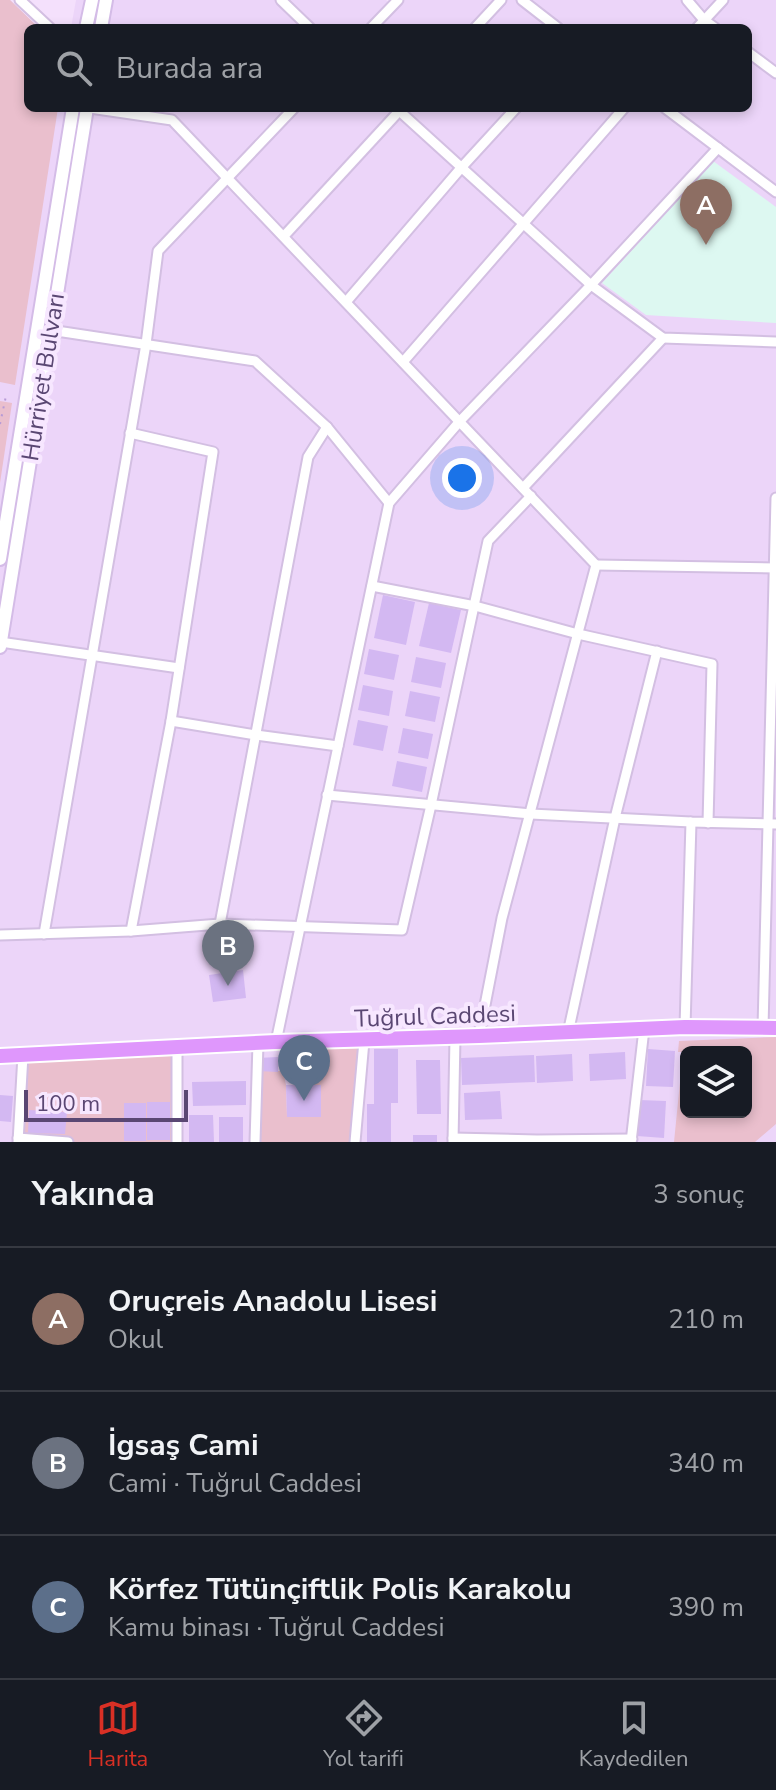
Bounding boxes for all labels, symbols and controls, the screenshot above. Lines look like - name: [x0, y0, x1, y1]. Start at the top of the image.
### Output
- search box: [24, 24, 752, 112]
- icon: search: [52, 46, 96, 90]
- text: Burada ara: [116, 48, 263, 89]
- pin: A: [680, 179, 732, 245]
- street label: Hürriyet Bulvarı: [14, 291, 72, 463]
- your location: [442, 458, 482, 498]
- pin: B: [202, 920, 254, 986]
- street label: Tuğrul Caddesi: [354, 997, 516, 1035]
- pin: C: [278, 1035, 330, 1101]
- map controls: [680, 1046, 752, 1118]
- button: layers: [680, 1046, 752, 1118]
- scale bar: [24, 1086, 188, 1122]
- text: 100 m: [36, 1089, 100, 1119]
- text: Yakında: [32, 1171, 155, 1217]
- text: 3 sonuç: [653, 1177, 744, 1212]
- text: Oruçreis Anadolu Lisesi: [108, 1281, 437, 1322]
- text: A: [48, 1302, 68, 1337]
- text: 210 m: [668, 1302, 744, 1337]
- text: Okul: [108, 1322, 163, 1357]
- text: İgsaş Cami: [108, 1425, 259, 1466]
- text: B: [49, 1446, 67, 1481]
- text: 340 m: [668, 1446, 744, 1481]
- text: Cami · Tuğrul Caddesi: [108, 1466, 362, 1501]
- text: Körfez Tütünçiftlik Polis Karakolu: [108, 1569, 572, 1610]
- text: C: [49, 1590, 67, 1625]
- text: 390 m: [668, 1590, 744, 1625]
- text: Kamu binası · Tuğrul Caddesi: [108, 1610, 445, 1645]
- tab: Harita: [88, 1696, 148, 1774]
- tab: Yol tarifi: [323, 1696, 404, 1774]
- tab: Kaydedilen: [579, 1696, 688, 1774]

